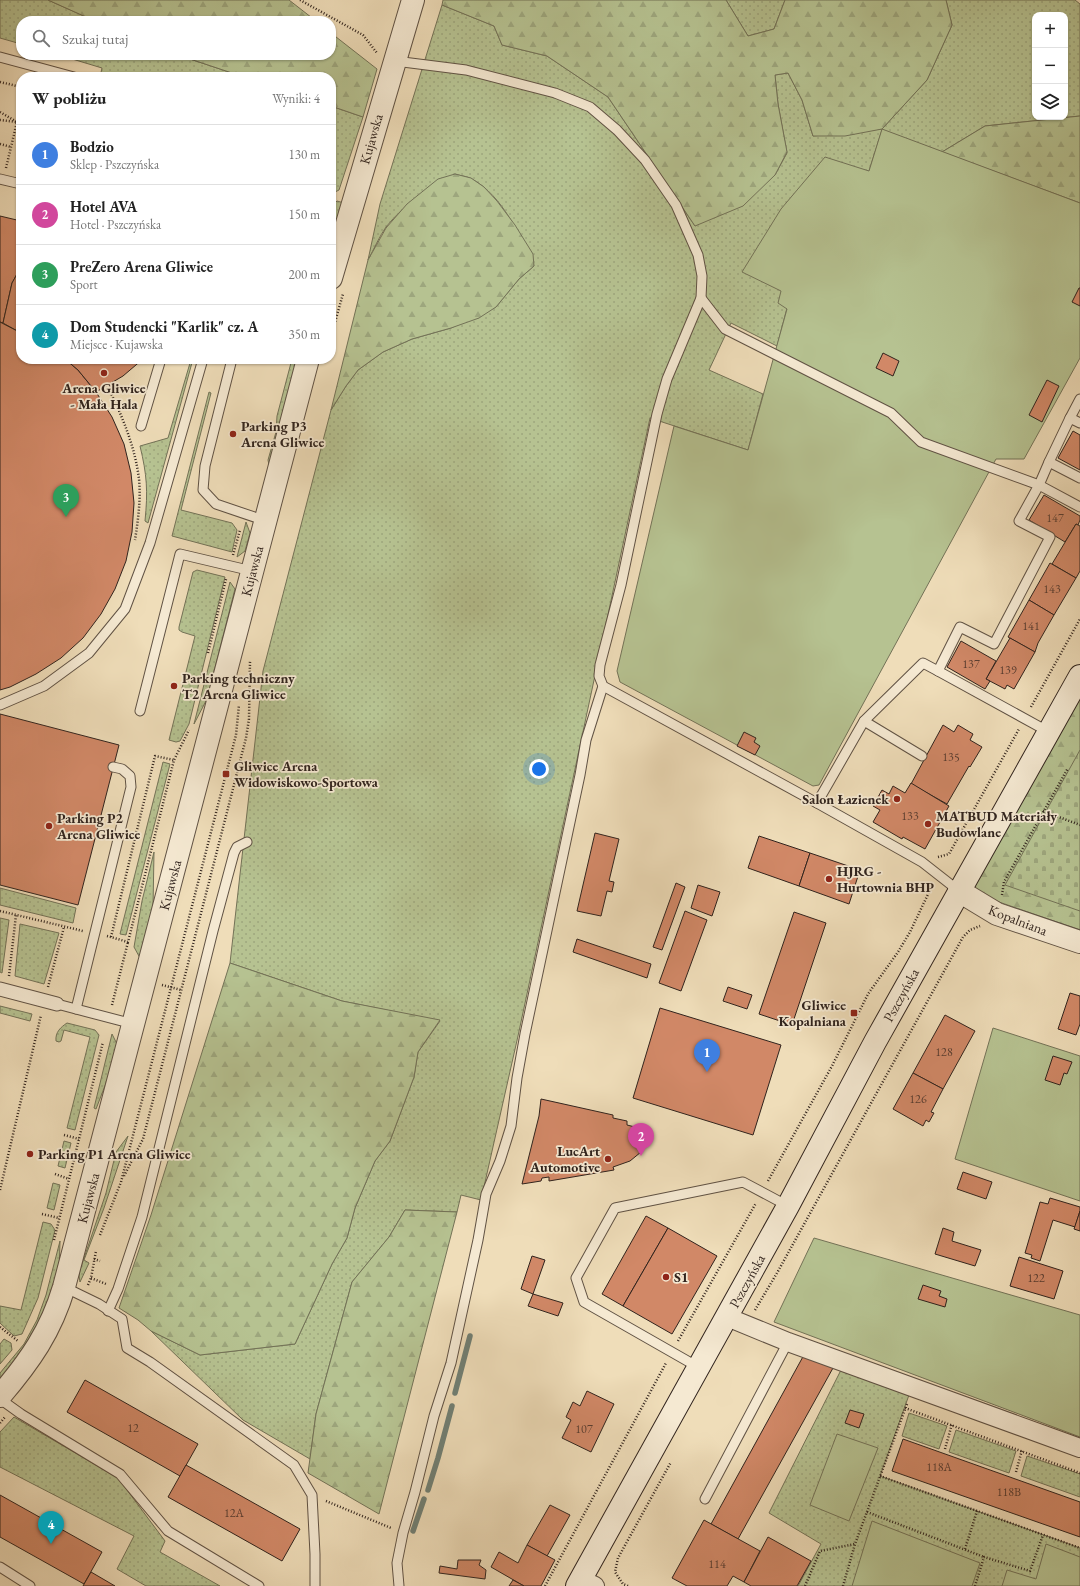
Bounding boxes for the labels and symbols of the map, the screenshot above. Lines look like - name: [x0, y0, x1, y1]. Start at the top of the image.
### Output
- street label: Kujawska: [355, 111, 387, 166]
- marker: Arena Gliwice - Mała Hala: [99, 368, 109, 378]
- place label: Arena Gliwice - Mała Hala: [61, 379, 146, 413]
- place label: Parking P3 Arena Gliwice: [240, 417, 324, 451]
- marker: Parking P3 Arena Gliwice: [228, 429, 238, 439]
- pin: 3: [53, 484, 79, 517]
- house number: 147: [1046, 510, 1064, 526]
- street label: Kujawska: [237, 543, 267, 598]
- house number: 143: [1043, 581, 1061, 597]
- house number: 141: [1022, 618, 1040, 634]
- house number: 137: [962, 656, 980, 672]
- house number: 139: [999, 662, 1017, 678]
- place label: Parking techniczny T2 Arena Gliwice: [182, 669, 295, 703]
- marker: Parking techniczny T2 Arena Gliwice: [169, 681, 179, 691]
- house number: 135: [942, 749, 960, 765]
- place label: Gliwice Arena Widowiskowo-Sportowa: [234, 757, 379, 791]
- your location: [529, 759, 549, 779]
- marker: Gliwice Arena Widowiskowo-Sportowa: [221, 769, 231, 779]
- place label: Salon Łazienek: [802, 790, 889, 808]
- marker: Salon Łazienek: [892, 794, 902, 804]
- place label: MATBUD Materiały Budowlane: [936, 807, 1057, 841]
- house number: 133: [901, 808, 919, 824]
- place label: Parking P2 Arena Gliwice: [56, 809, 140, 843]
- marker: MATBUD Materiały Budowlane: [923, 819, 933, 829]
- marker: Parking P2 Arena Gliwice: [44, 821, 54, 831]
- street label: Kujawska: [155, 857, 185, 912]
- place label: HJRG - Hurtownia BHP: [837, 862, 935, 896]
- marker: HJRG - Hurtownia BHP: [824, 874, 834, 884]
- street label: Kopalniana: [986, 901, 1050, 940]
- street label: Pszczyńska: [879, 965, 923, 1025]
- place label: Gliwice Kopalniana: [779, 996, 847, 1030]
- marker: Gliwice Kopalniana: [849, 1008, 859, 1018]
- pin: 1: [694, 1039, 720, 1072]
- house number: 128: [935, 1044, 953, 1060]
- house number: 126: [909, 1091, 927, 1107]
- pin: 2: [628, 1123, 654, 1156]
- place label: LucArt Automotive: [529, 1142, 601, 1176]
- place label: Parking P1 Arena Gliwice: [38, 1145, 191, 1163]
- marker: Parking P1 Arena Gliwice: [25, 1149, 35, 1159]
- marker: LucArt Automotive: [603, 1154, 613, 1164]
- street label: Kujawska: [73, 1170, 103, 1225]
- street label: Pszczyńska: [725, 1251, 769, 1311]
- place label: S1: [674, 1268, 688, 1286]
- house number: 122: [1027, 1270, 1045, 1286]
- marker: S1: [661, 1272, 671, 1282]
- house number: 12: [127, 1420, 139, 1436]
- house number: 107: [575, 1421, 593, 1437]
- house number: 118A: [926, 1459, 952, 1475]
- house number: 118B: [997, 1484, 1021, 1500]
- house number: 12A: [224, 1505, 245, 1521]
- pin: 4: [38, 1511, 64, 1544]
- house number: 114: [708, 1556, 726, 1572]

